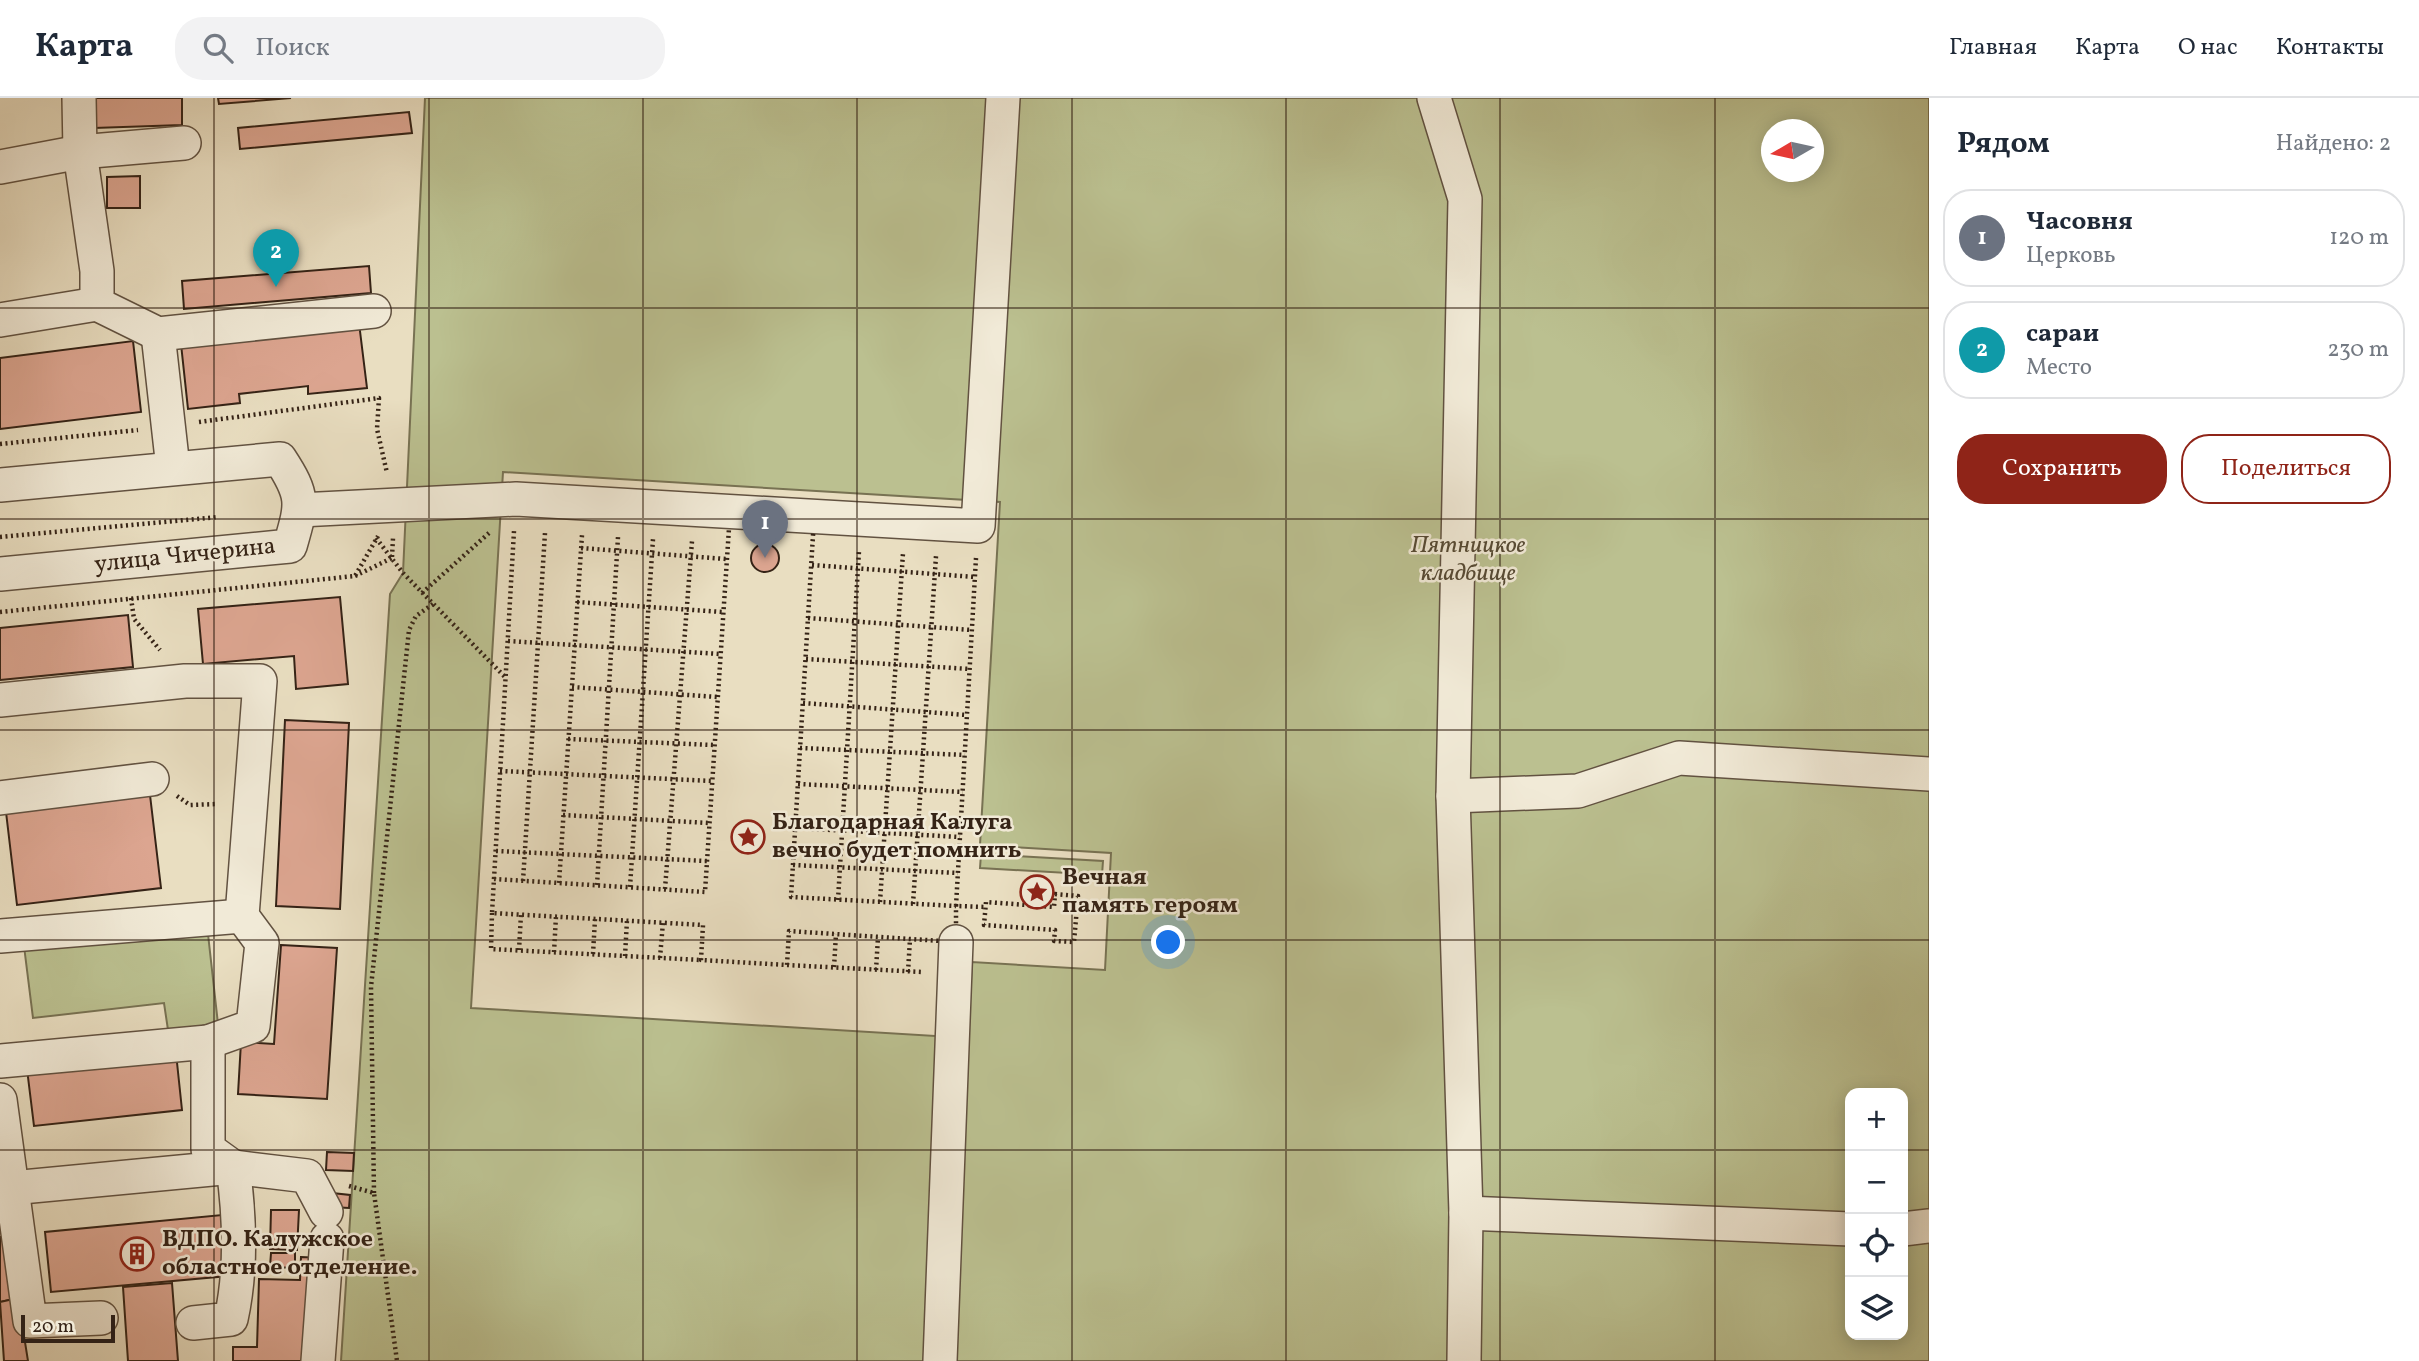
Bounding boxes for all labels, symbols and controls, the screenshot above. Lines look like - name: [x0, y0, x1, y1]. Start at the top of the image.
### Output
- search box: [175, 17, 665, 80]
- text: Карта: [35, 25, 133, 71]
- icon: search: [199, 29, 237, 67]
- text: Поиск: [255, 30, 330, 66]
- text: Главная: [1949, 31, 2037, 65]
- text: Карта: [2075, 31, 2140, 65]
- text: О нас: [2178, 31, 2238, 65]
- text: Контакты: [2276, 31, 2384, 65]
- north arrow: [1761, 119, 1824, 182]
- text: Рядом: [1957, 123, 2050, 165]
- text: Найдено: 2: [2276, 128, 2391, 160]
- text: Часовня: [2026, 204, 2133, 240]
- text: 1: [1977, 222, 1987, 254]
- text: 120 m: [2329, 222, 2389, 254]
- pin: 2: [253, 229, 299, 287]
- text: Церковь: [2026, 240, 2116, 272]
- text: сараи: [2026, 316, 2099, 352]
- text: 2: [1976, 334, 1988, 366]
- text: 230 m: [2327, 334, 2389, 366]
- text: Место: [2026, 352, 2092, 384]
- button: Сохранить: [1957, 434, 2167, 504]
- button: Поделиться: [2181, 434, 2391, 504]
- pin: 1: [742, 500, 788, 558]
- park label: Пятницкое кладбище: [1411, 529, 1526, 591]
- street label: улица Чичерина: [93, 530, 277, 582]
- place label: Благодарная Калуга вечно будет помнить: [772, 806, 1021, 868]
- place icon: Благодарная Калуга вечно будет помнить: [729, 818, 767, 856]
- place label: Вечная память героям: [1062, 861, 1238, 923]
- place icon: Вечная память героям: [1018, 873, 1056, 911]
- your location: [1151, 925, 1185, 959]
- map controls: [1845, 1088, 1908, 1340]
- button: +: [1845, 1088, 1908, 1151]
- button: −: [1845, 1151, 1908, 1214]
- button: locate: [1845, 1214, 1908, 1277]
- place label: ВДПО. Калужское областное отделение.: [162, 1223, 417, 1285]
- building icon: ВДПО. Калужское областное отделение.: [118, 1235, 156, 1273]
- button: layers: [1845, 1277, 1908, 1340]
- scale bar: [21, 1312, 116, 1344]
- text: 20 m: [32, 1314, 74, 1340]

